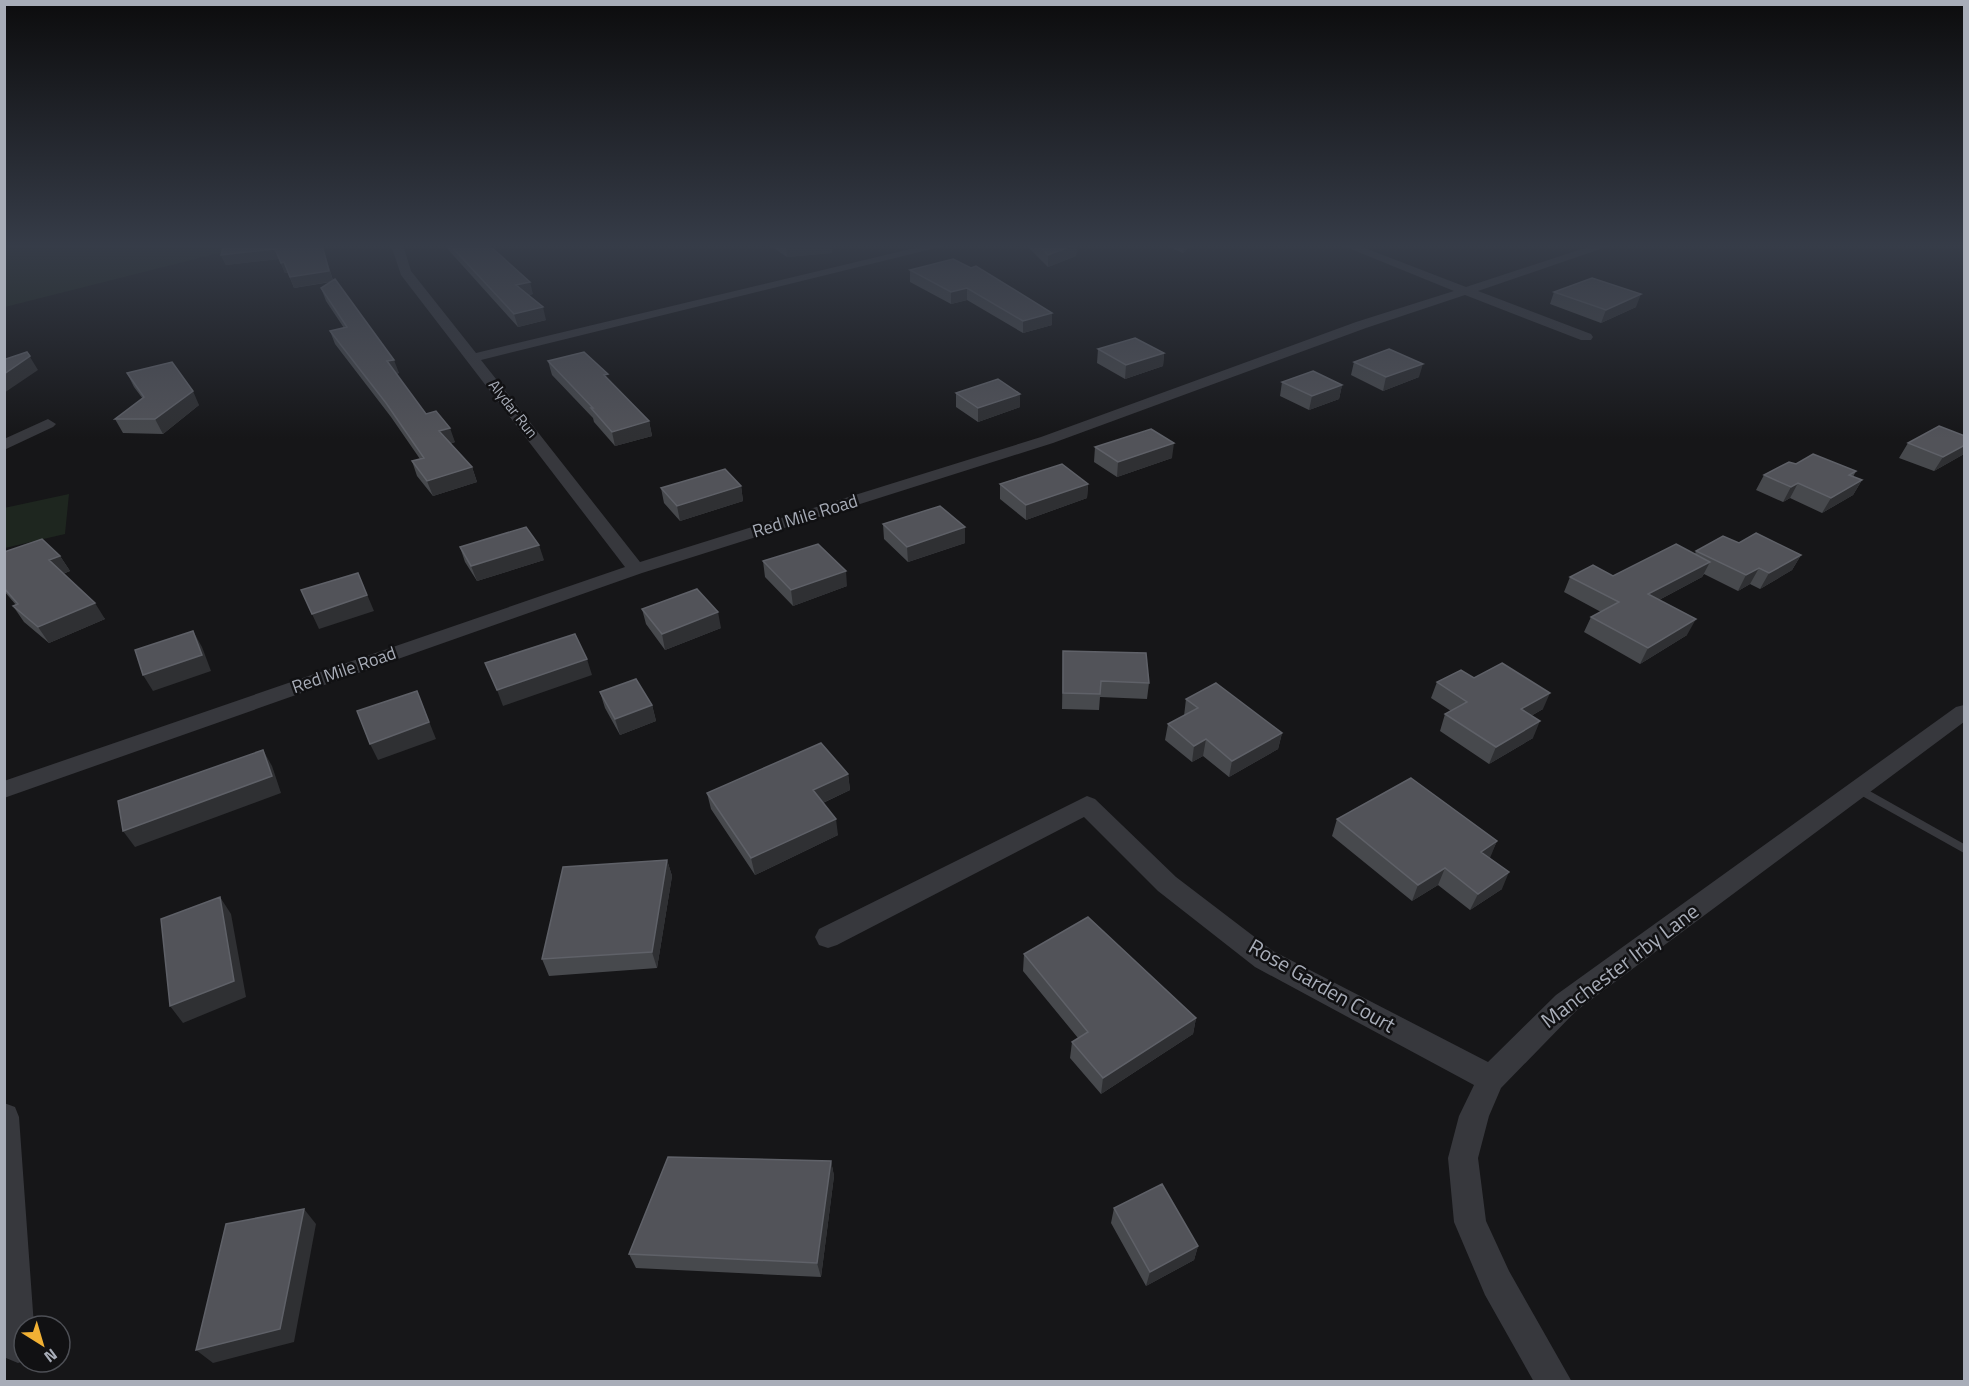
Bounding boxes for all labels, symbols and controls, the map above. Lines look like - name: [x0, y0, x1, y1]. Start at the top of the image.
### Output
- street label: Alydar Run: [483, 375, 544, 443]
- street label: Red Mile Road: [749, 487, 861, 544]
- street label: Red Mile Road: [288, 639, 400, 700]
- street label: Manchester Irby Lane: [1534, 895, 1705, 1035]
- street label: Rose Garden Court: [1243, 930, 1402, 1041]
- north arrow: [12, 1314, 72, 1374]
- text: N: [39, 1343, 63, 1369]

